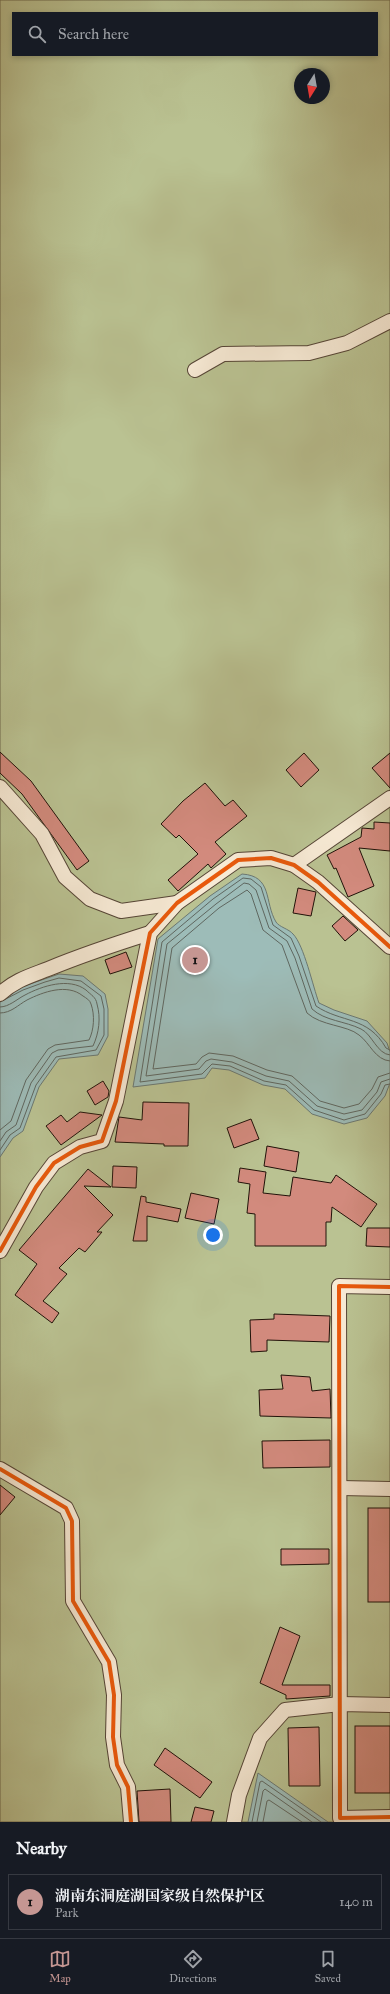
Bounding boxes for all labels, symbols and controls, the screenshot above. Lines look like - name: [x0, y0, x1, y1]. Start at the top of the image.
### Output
- search box: [12, 12, 378, 56]
- icon: search: [26, 23, 48, 45]
- text: Search here: [58, 25, 129, 43]
- north arrow: [294, 68, 330, 104]
- pin: 1: [182, 945, 208, 975]
- your location: [203, 1225, 223, 1245]
- text: Nearby: [16, 1838, 67, 1859]
- text: 湖南东洞庭湖国家级自然保护区: [55, 1887, 265, 1905]
- text: 1: [27, 1894, 33, 1910]
- text: 140 m: [339, 1894, 373, 1910]
- text: Park: [55, 1905, 79, 1921]
- tab: Map: [49, 1948, 71, 1985]
- tab: Directions: [169, 1948, 217, 1985]
- tab: Saved: [315, 1948, 341, 1985]

